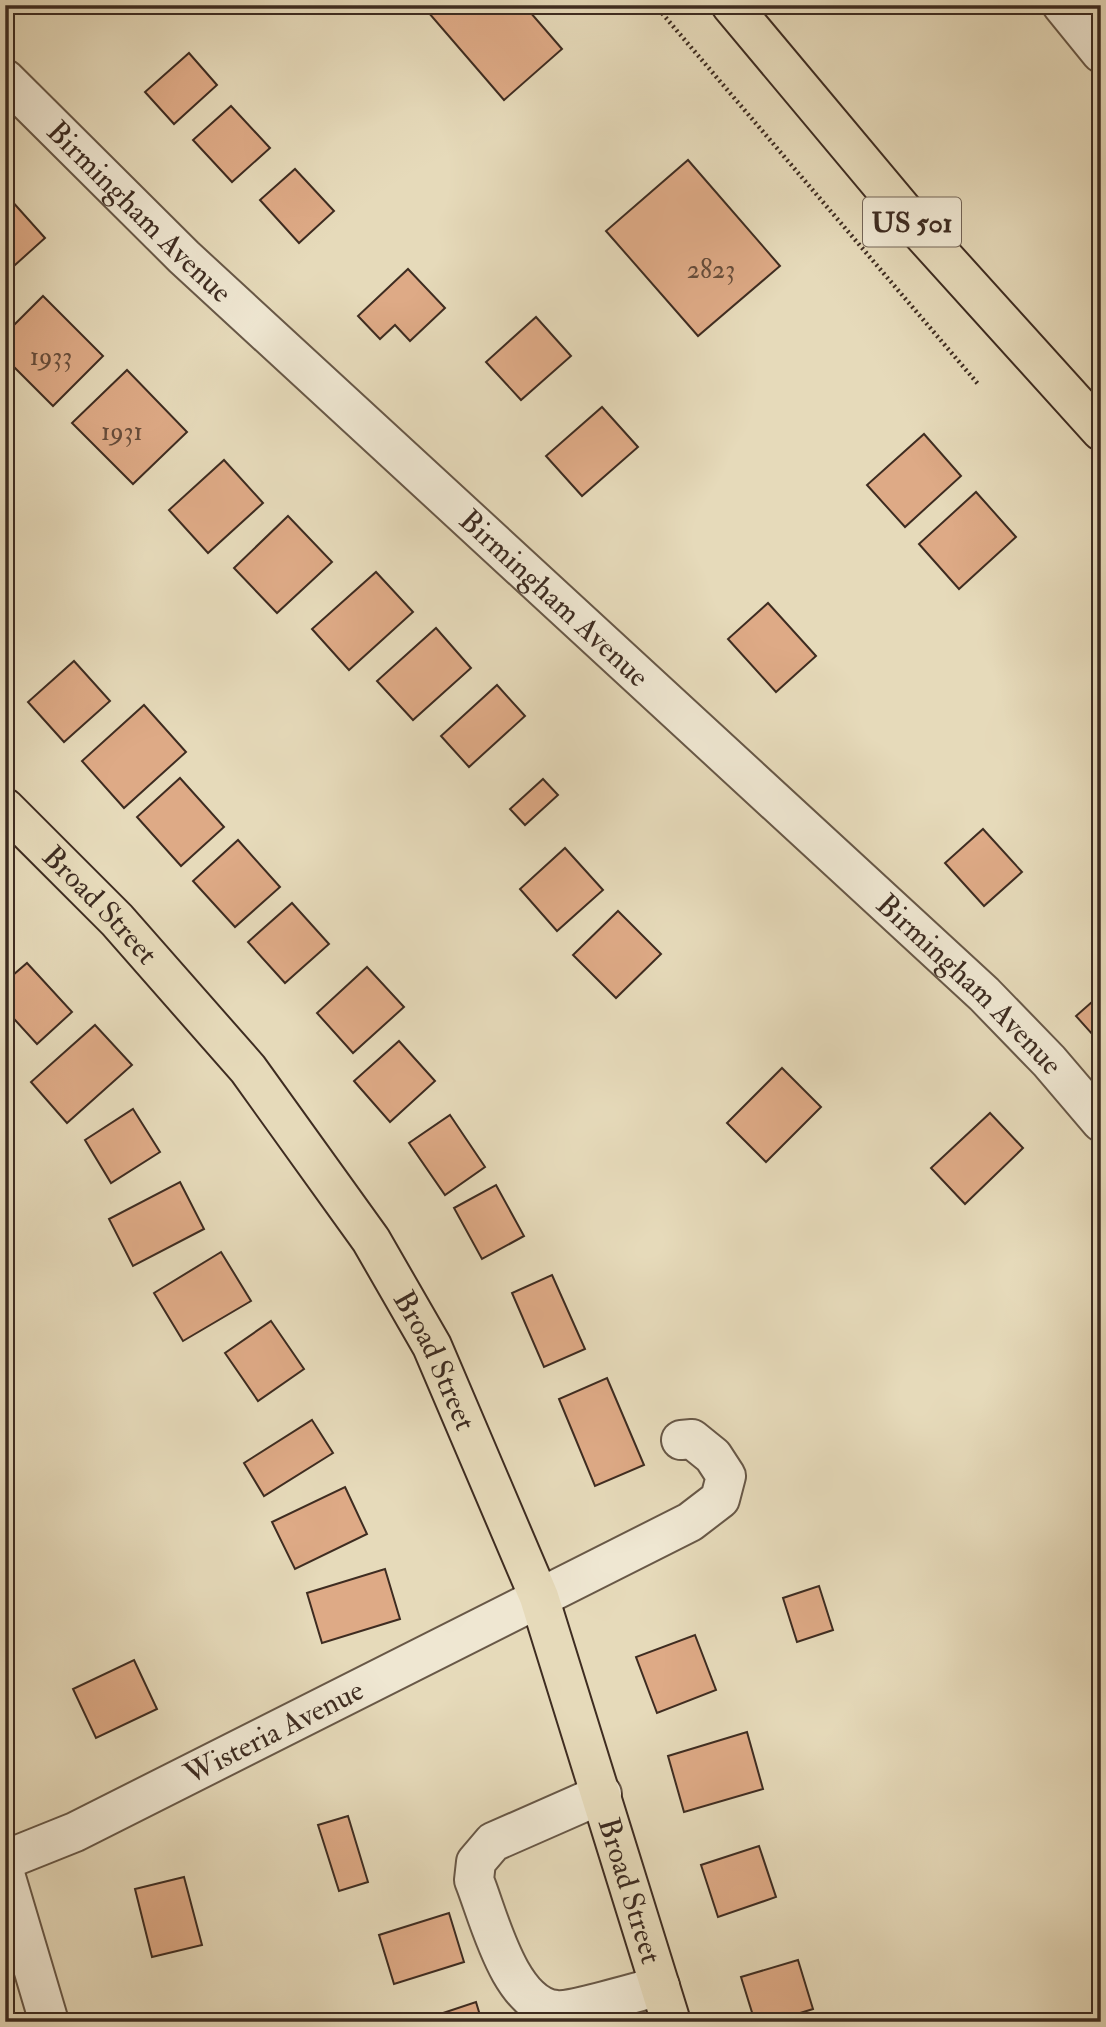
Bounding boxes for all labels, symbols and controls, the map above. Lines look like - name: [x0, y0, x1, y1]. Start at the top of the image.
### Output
- street label: Birmingham Avenue: [39, 113, 240, 311]
- road number: US 501: [863, 198, 961, 246]
- house number: 2823: [687, 254, 735, 286]
- house number: 1933: [30, 341, 72, 373]
- house number: 1931: [101, 416, 143, 448]
- street label: Birmingham Avenue: [451, 502, 657, 695]
- street label: Broad Street: [34, 838, 166, 973]
- street label: Birmingham Avenue: [868, 886, 1070, 1082]
- street label: Broad Street: [385, 1284, 484, 1436]
- street label: Wisteria Avenue: [177, 1672, 370, 1793]
- street label: Broad Street: [590, 1813, 670, 1968]

